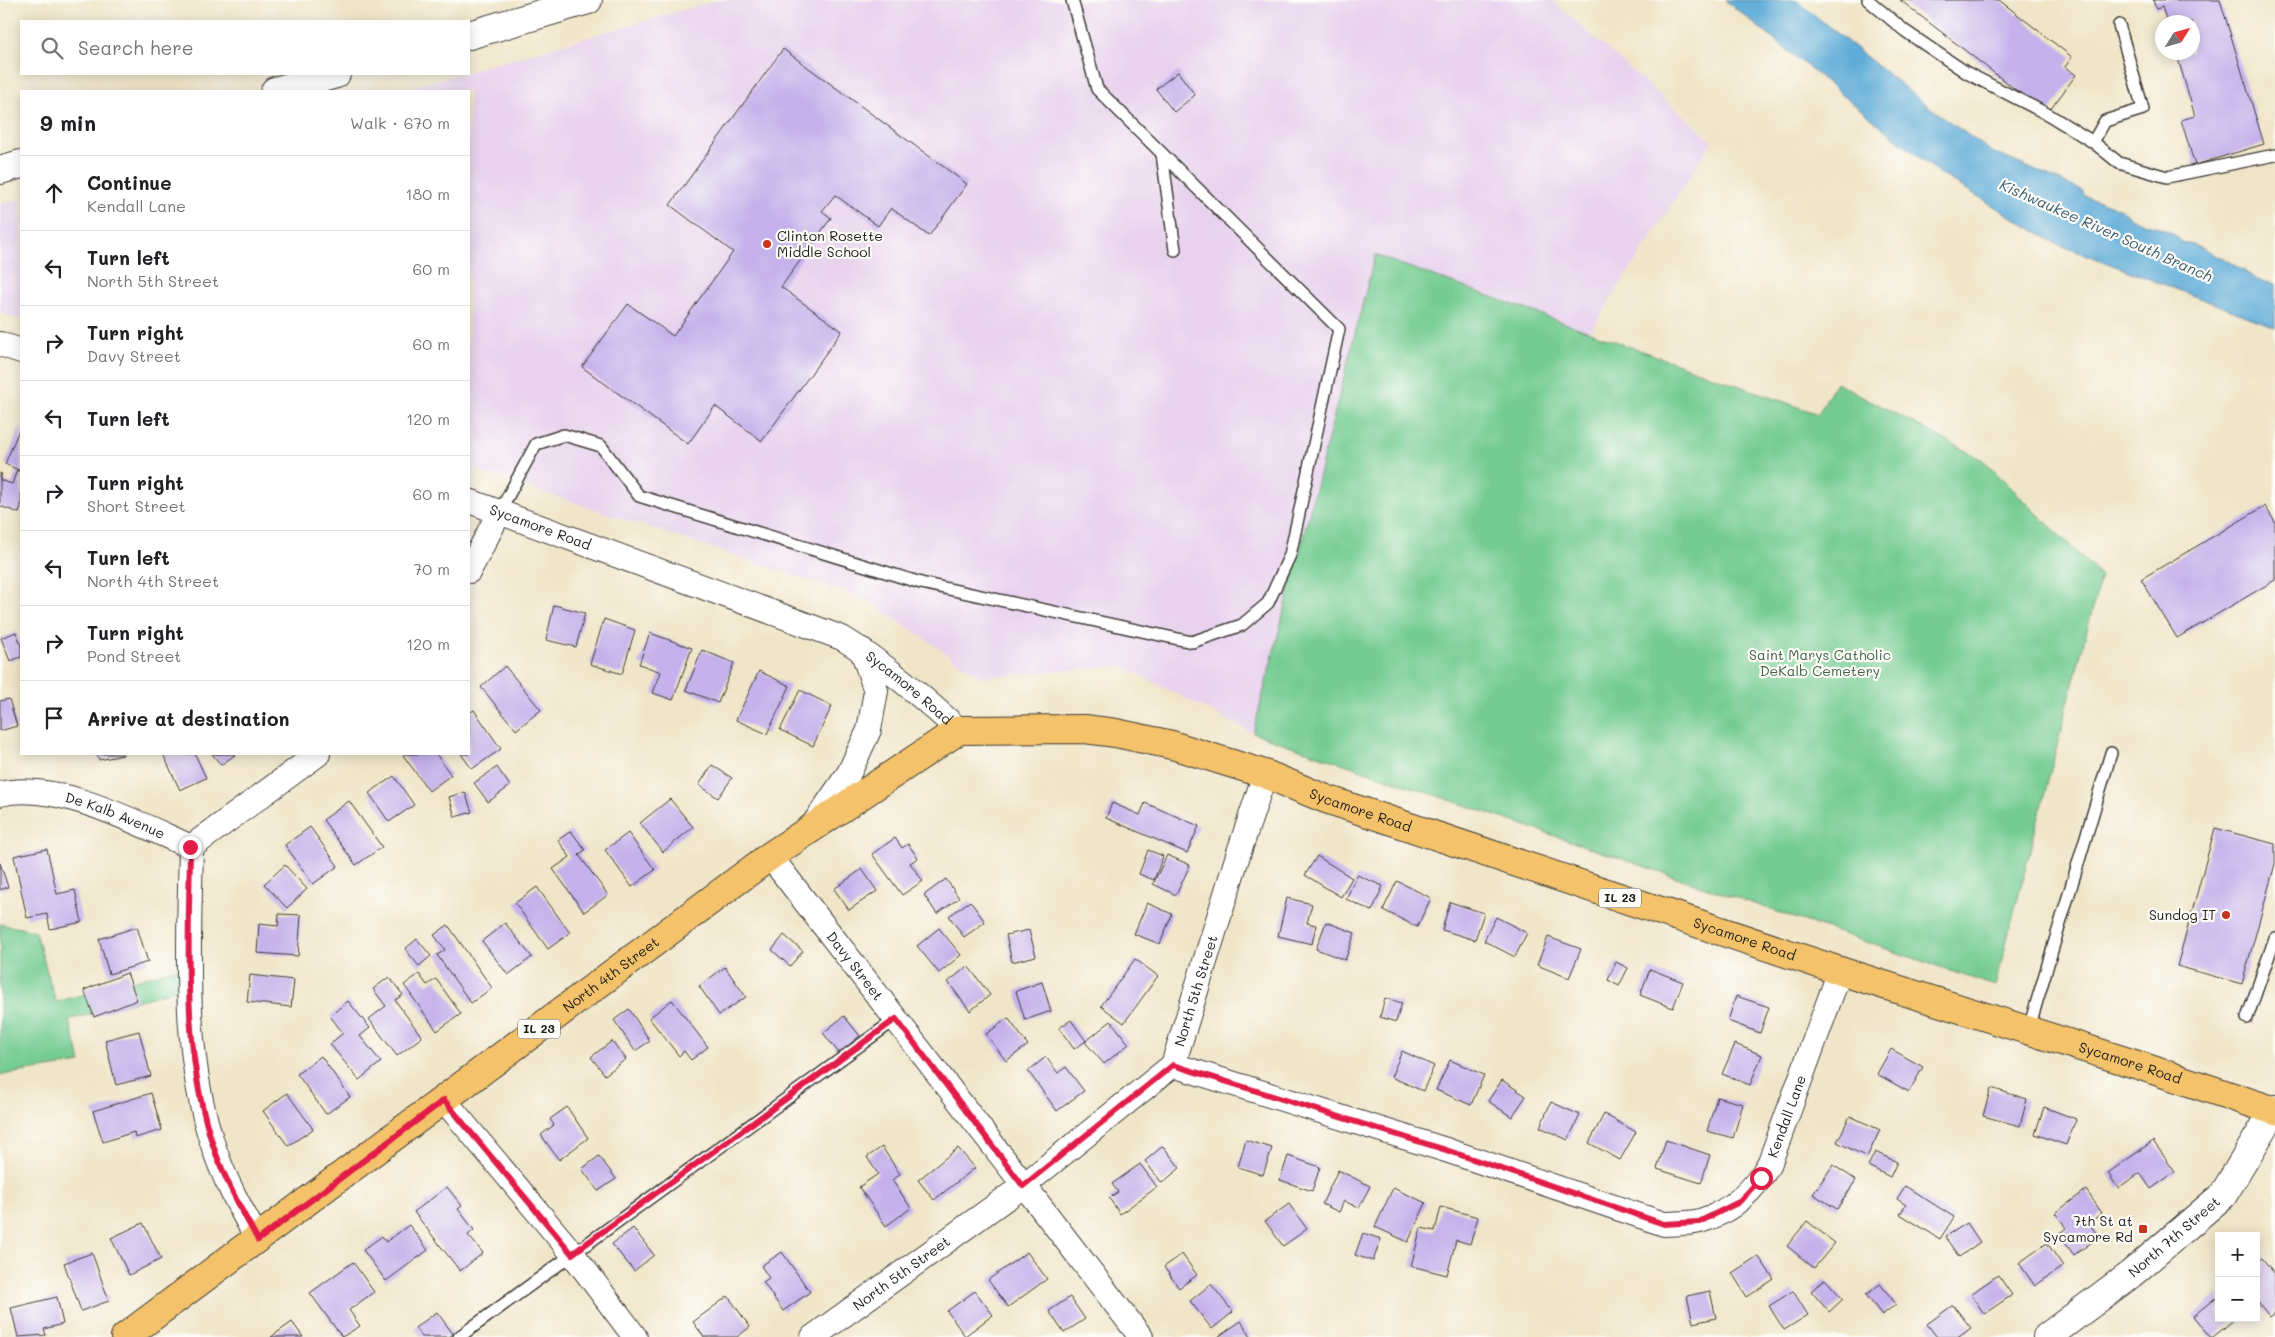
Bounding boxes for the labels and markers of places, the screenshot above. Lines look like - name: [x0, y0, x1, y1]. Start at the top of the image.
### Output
- place label: Clinton Rosette Middle School: [777, 226, 883, 261]
- marker: Clinton Rosette Middle School: [761, 238, 773, 250]
- place label: Sundog IT: [2149, 905, 2216, 924]
- marker: Sundog IT: [2220, 909, 2232, 921]
- place label: 7th St at Sycamore Rd: [2043, 1211, 2133, 1246]
- marker: 7th St at Sycamore Rd: [2137, 1223, 2149, 1235]

